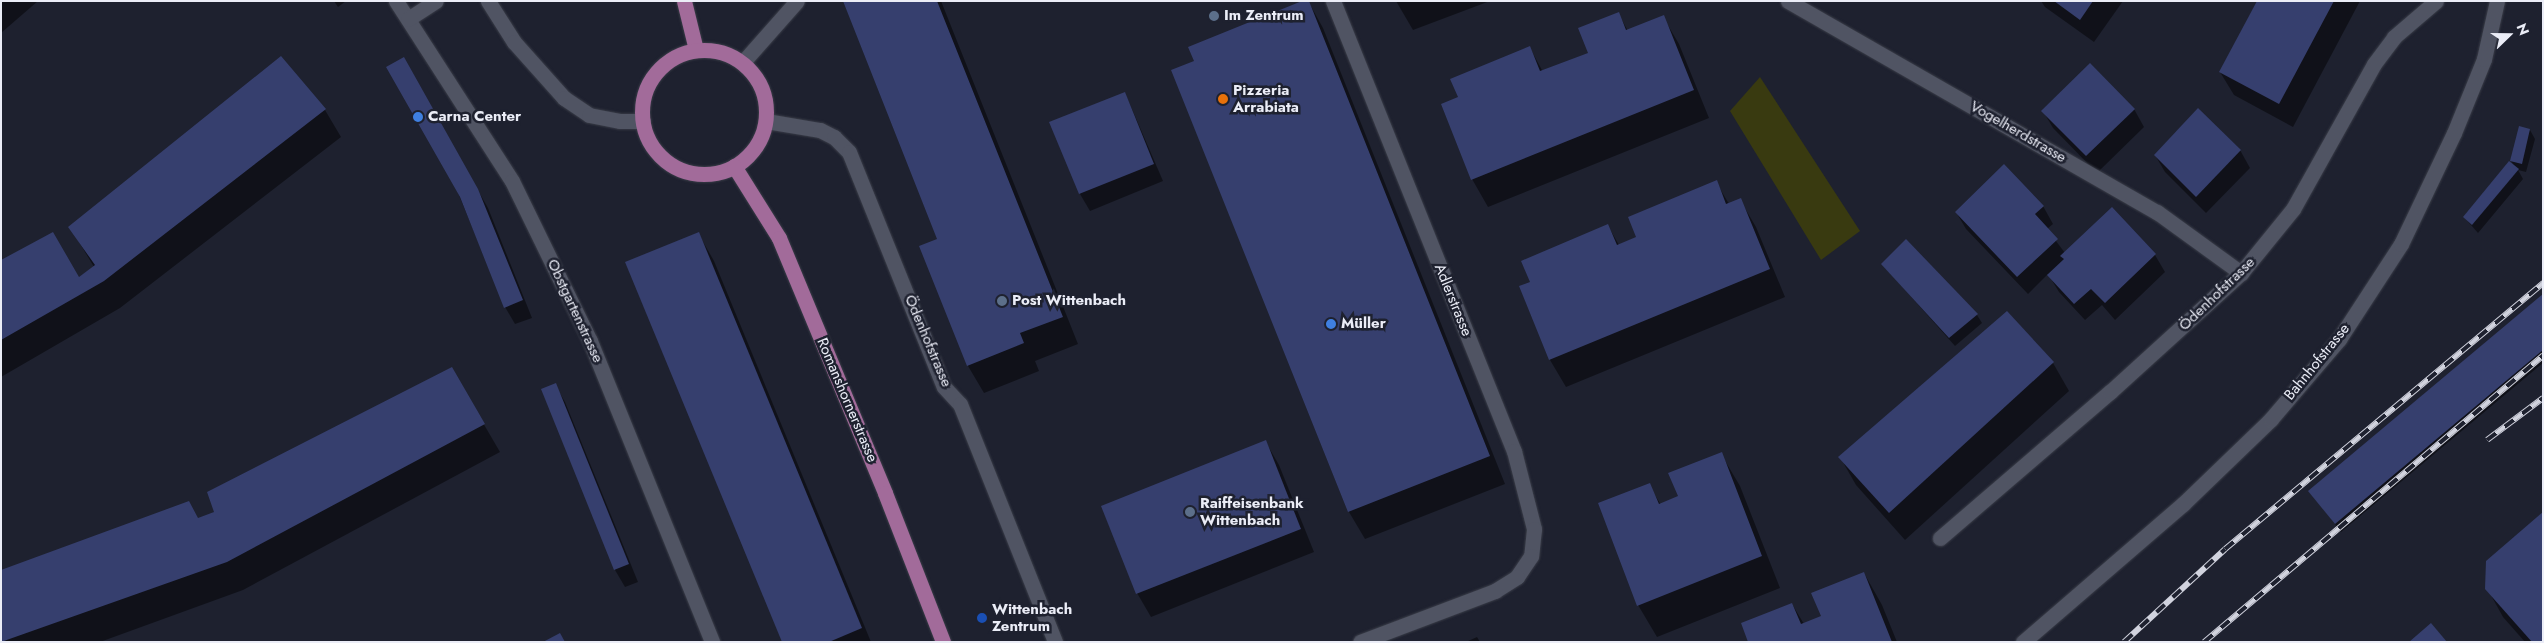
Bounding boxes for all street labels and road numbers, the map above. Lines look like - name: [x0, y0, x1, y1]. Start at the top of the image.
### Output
- street label: Vogelherdstrasse: [1967, 97, 2069, 167]
- street label: Ödenhofstrasse: [2175, 253, 2259, 335]
- street label: Obstgartenstrasse: [543, 256, 607, 366]
- street label: Adlerstrasse: [1430, 261, 1476, 339]
- street label: Ödenhofstrasse: [901, 292, 955, 390]
- street label: Bahnhofstrasse: [2281, 320, 2353, 404]
- street label: Romanshornerstrasse: [813, 335, 881, 465]

